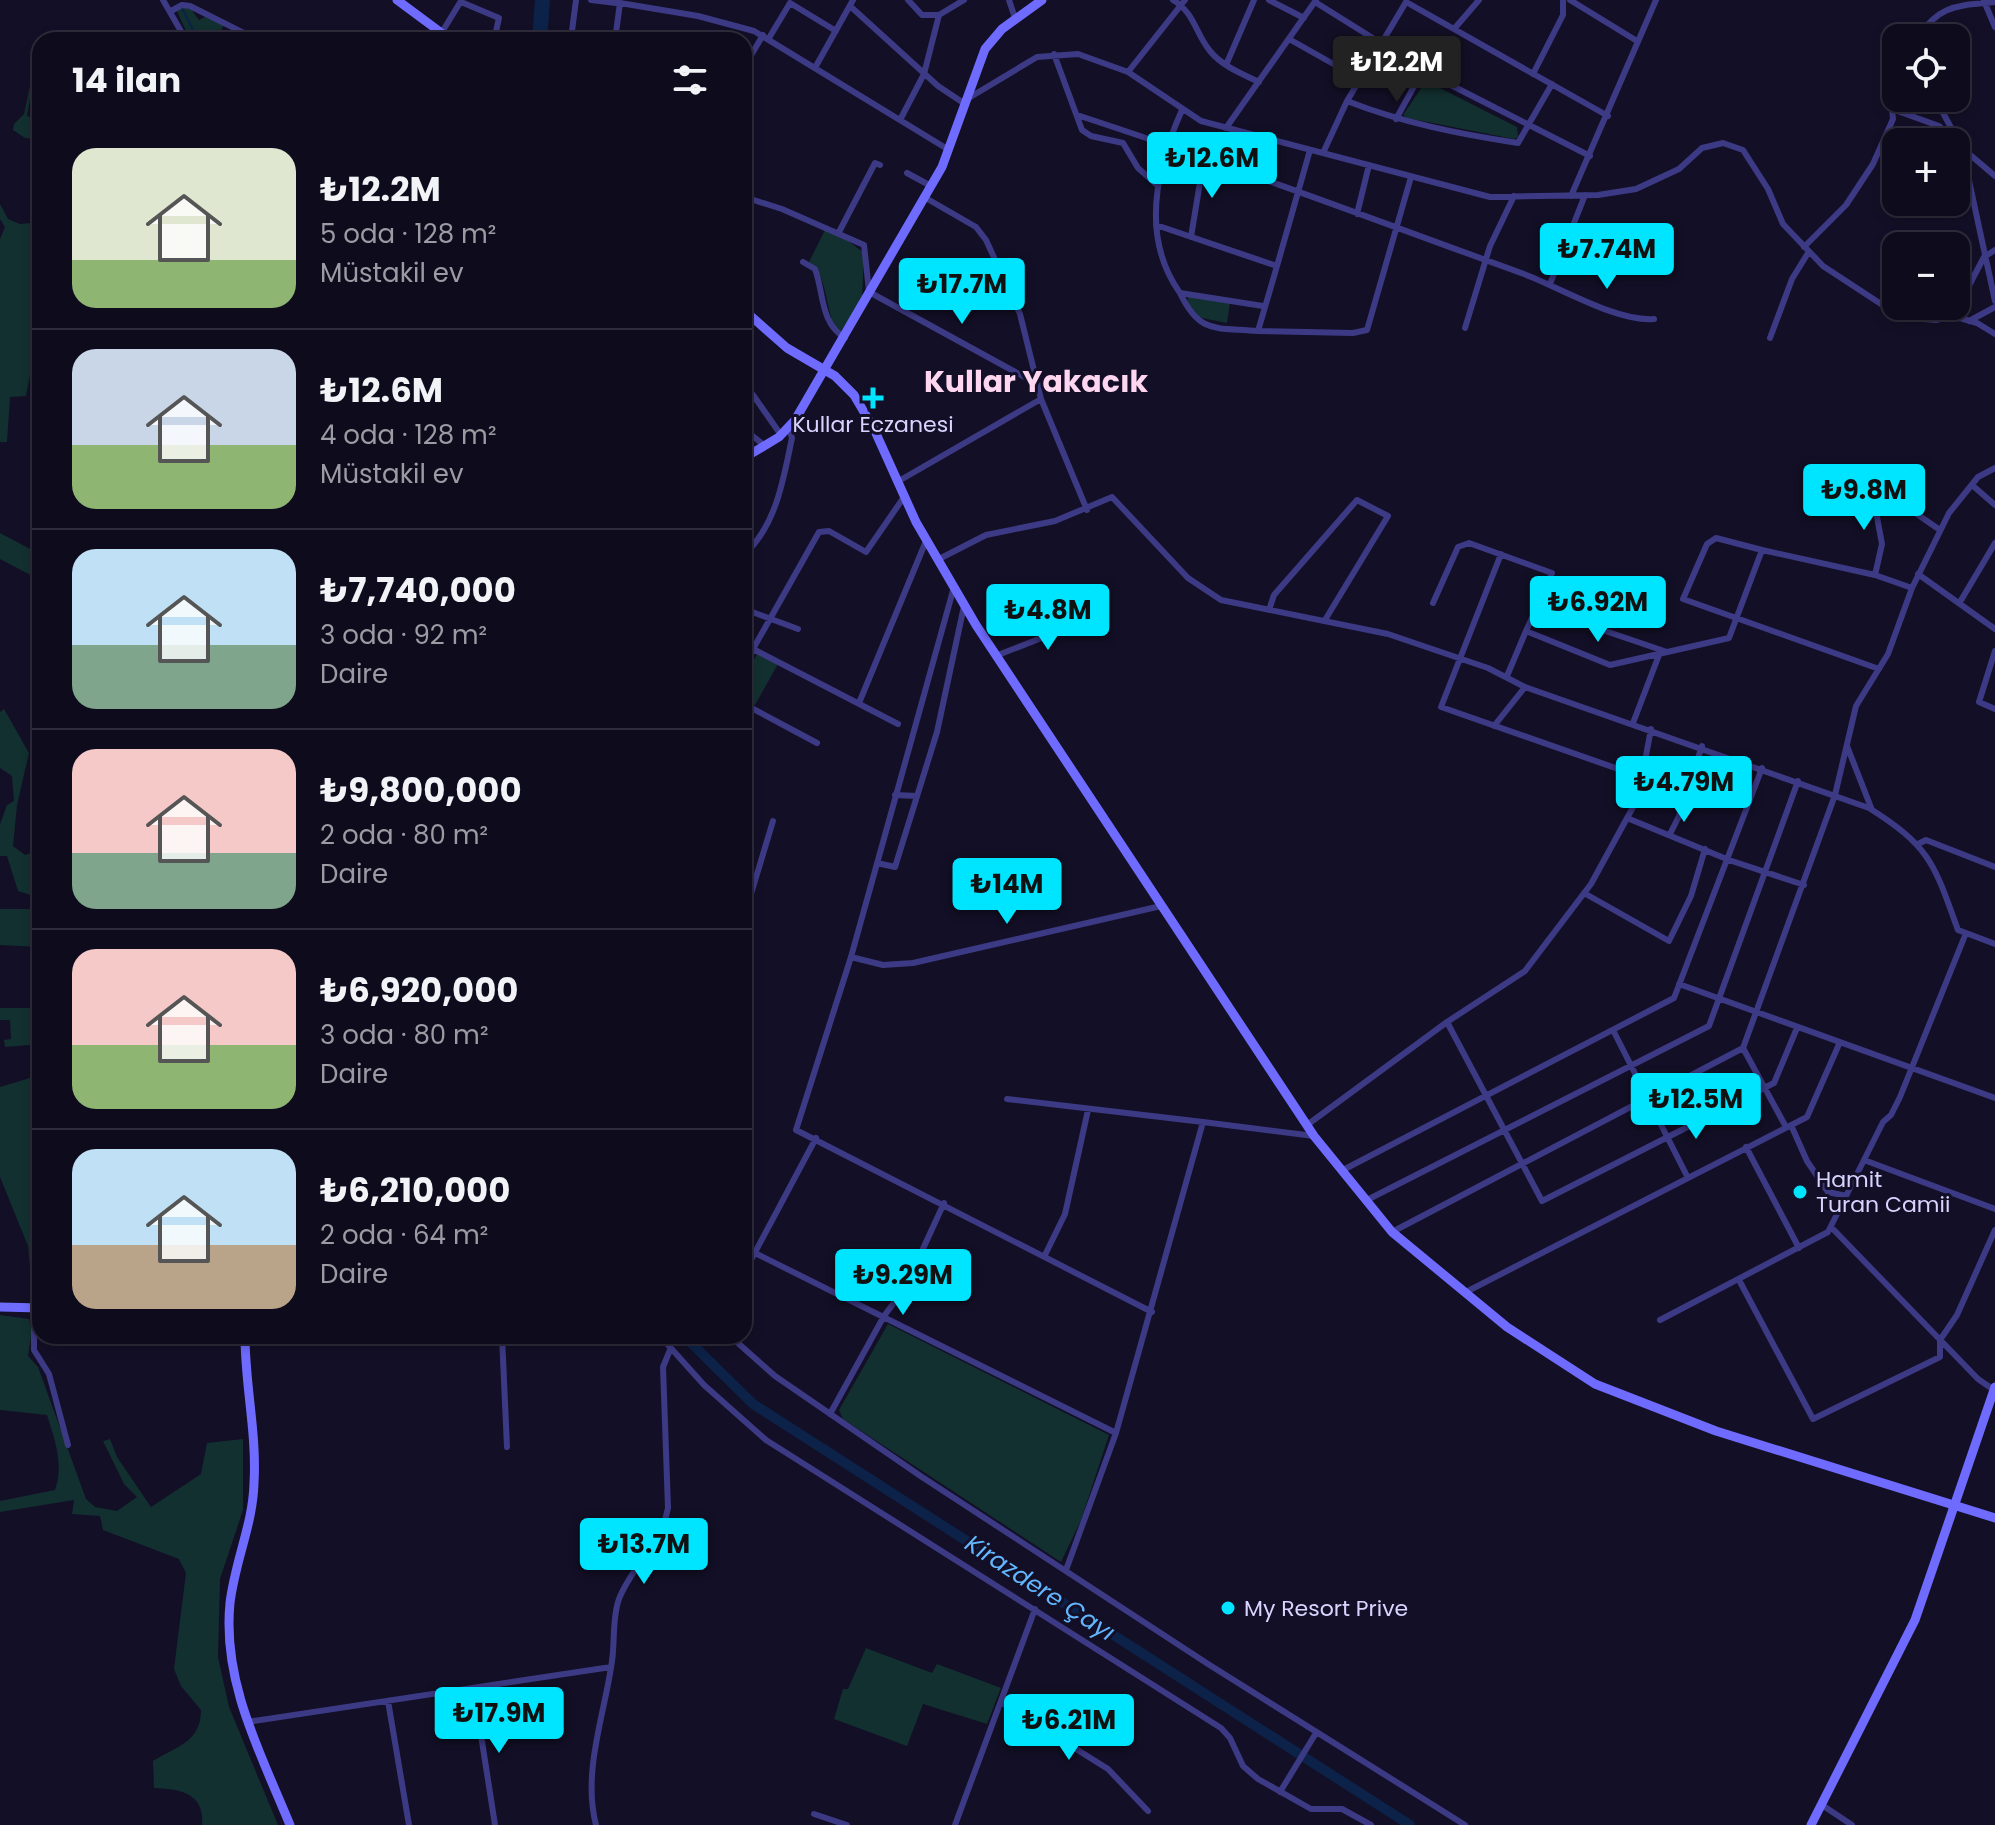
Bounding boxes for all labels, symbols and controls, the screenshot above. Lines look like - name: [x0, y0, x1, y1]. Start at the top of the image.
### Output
- map controls: [1882, 24, 1970, 320]
- button: locate: [1882, 24, 1970, 112]
- pin: ₺12.2M: [1332, 36, 1462, 104]
- text: ₺12.2M: [1351, 44, 1443, 80]
- text: 14 ilan: [72, 56, 181, 104]
- icon: filters: [668, 58, 712, 102]
- button: +: [1882, 128, 1970, 216]
- pin: ₺12.6M: [1147, 132, 1277, 200]
- text: ₺12.6M: [1165, 140, 1259, 176]
- text: ₺12.2M: [320, 165, 441, 213]
- icon: home: [136, 180, 232, 276]
- text: 5 oda · 128 m²: [320, 216, 496, 252]
- pin: ₺7.74M: [1542, 223, 1672, 291]
- text: ₺7.74M: [1558, 231, 1656, 267]
- button: −: [1882, 232, 1970, 320]
- text: Müstakil ev: [320, 255, 463, 291]
- pin: ₺17.7M: [897, 258, 1027, 326]
- text: ₺17.7M: [917, 266, 1007, 302]
- district label: Kullar Yakacık: [924, 360, 1149, 403]
- text: ₺12.6M: [320, 366, 443, 414]
- icon: home: [136, 381, 232, 477]
- marker: Kullar Eczanesi: [864, 389, 882, 407]
- place label: Kullar Eczanesi: [792, 409, 954, 440]
- text: 4 oda · 128 m²: [320, 417, 496, 453]
- text: Müstakil ev: [320, 456, 463, 492]
- pin: ₺9.8M: [1808, 464, 1920, 532]
- text: ₺9.8M: [1821, 472, 1907, 508]
- text: ₺7,740,000: [320, 566, 516, 614]
- pin: ₺6.92M: [1533, 576, 1663, 644]
- icon: home: [136, 581, 232, 677]
- pin: ₺4.8M: [992, 584, 1104, 652]
- text: ₺6.92M: [1548, 584, 1648, 620]
- text: ₺4.8M: [1004, 592, 1092, 628]
- text: 3 oda · 92 m²: [320, 617, 487, 653]
- text: Daire: [320, 656, 388, 692]
- pin: ₺4.79M: [1619, 756, 1749, 824]
- text: ₺4.79M: [1634, 764, 1734, 800]
- text: ₺9,800,000: [320, 766, 522, 814]
- icon: home: [136, 781, 232, 877]
- text: 2 oda · 80 m²: [320, 817, 488, 853]
- text: Daire: [320, 856, 388, 892]
- pin: ₺14M: [960, 858, 1054, 926]
- text: ₺14M: [971, 866, 1043, 902]
- text: ₺6,920,000: [320, 966, 519, 1014]
- icon: home: [136, 981, 232, 1077]
- text: 3 oda · 80 m²: [320, 1017, 488, 1053]
- text: Daire: [320, 1056, 388, 1092]
- pin: ₺12.5M: [1631, 1073, 1761, 1141]
- text: ₺12.5M: [1649, 1081, 1743, 1117]
- place label: Hamit Turan Camii: [1816, 1164, 1950, 1220]
- text: ₺6,210,000: [320, 1166, 510, 1214]
- icon: home: [136, 1181, 232, 1277]
- marker: Hamit Turan Camii: [1791, 1183, 1809, 1201]
- text: 2 oda · 64 m²: [320, 1217, 488, 1253]
- pin: ₺9.29M: [838, 1249, 968, 1317]
- text: Daire: [320, 1256, 388, 1292]
- text: ₺9.29M: [853, 1257, 953, 1293]
- pin: ₺13.7M: [579, 1518, 709, 1586]
- text: ₺13.7M: [598, 1526, 690, 1562]
- water label: Kirazdere Çayı: [959, 1527, 1122, 1648]
- place label: My Resort Prive: [1244, 1593, 1408, 1624]
- marker: My Resort Prive: [1219, 1599, 1237, 1617]
- pin: ₺17.9M: [434, 1687, 564, 1755]
- pin: ₺6.21M: [1004, 1694, 1134, 1762]
- text: ₺17.9M: [453, 1695, 545, 1731]
- text: ₺6.21M: [1022, 1702, 1116, 1738]

